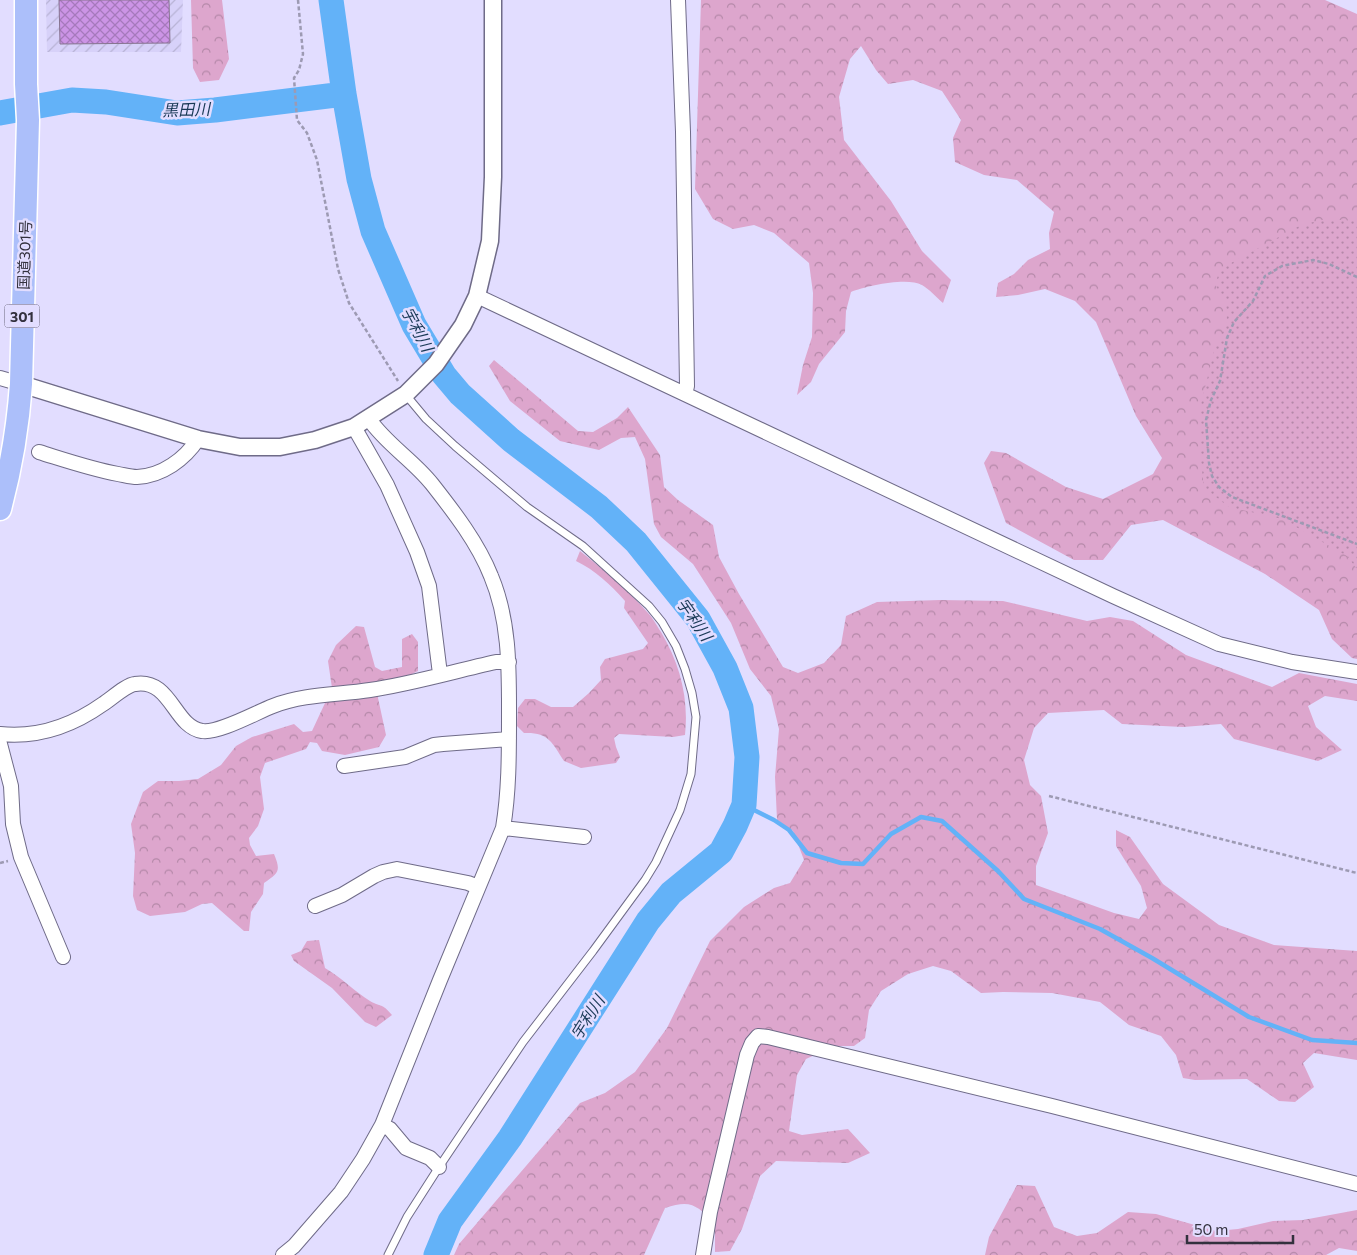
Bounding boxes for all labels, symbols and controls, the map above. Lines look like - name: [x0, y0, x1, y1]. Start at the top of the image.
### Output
- water label: 黒田川: [162, 99, 212, 119]
- street label: 国道301号: [14, 220, 34, 290]
- water label: 宇利川: [398, 303, 439, 356]
- road number: 301: [5, 304, 40, 328]
- water label: 宇利川: [673, 594, 718, 646]
- water label: 宇利川: [566, 990, 609, 1042]
- scale bar: [1187, 1212, 1293, 1244]
- text: 50 m: [1194, 1220, 1228, 1238]

